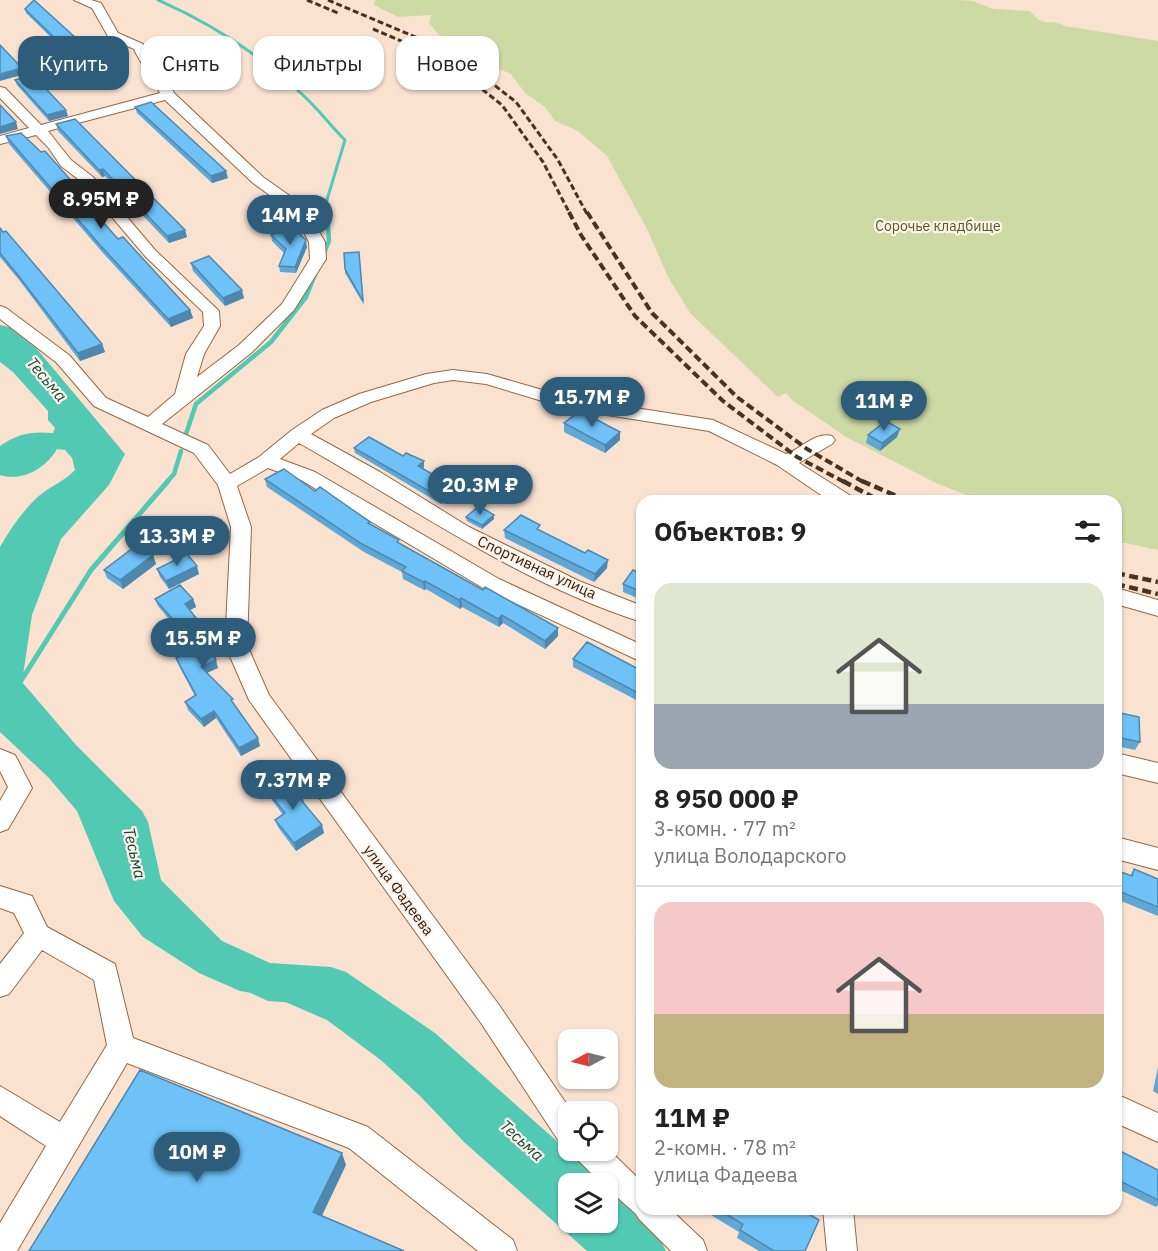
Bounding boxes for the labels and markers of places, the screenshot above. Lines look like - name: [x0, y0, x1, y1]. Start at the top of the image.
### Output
- pin: 8.95M ₽: [46, 179, 156, 230]
- pin: 14M ₽: [248, 195, 332, 246]
- pin: 15.7M ₽: [537, 377, 647, 428]
- pin: 11M ₽: [842, 381, 926, 432]
- pin: 20.3M ₽: [425, 465, 535, 516]
- pin: 13.3M ₽: [122, 516, 232, 567]
- pin: 15.5M ₽: [148, 618, 258, 669]
- pin: 7.37M ₽: [238, 760, 348, 811]
- pin: 10M ₽: [155, 1132, 239, 1183]

